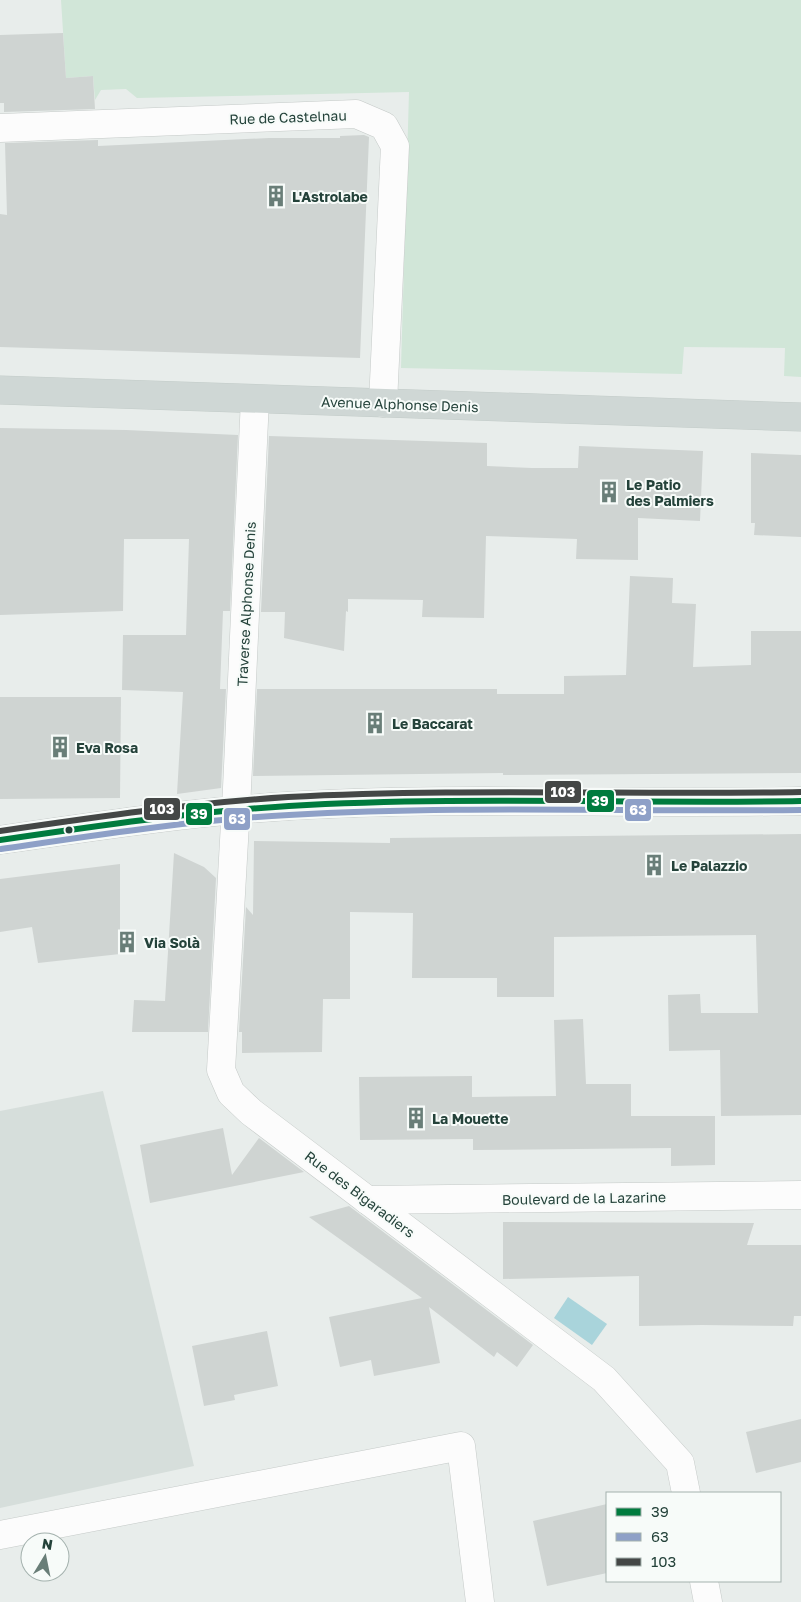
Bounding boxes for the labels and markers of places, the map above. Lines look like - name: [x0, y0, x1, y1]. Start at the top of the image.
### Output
- building icon: L'Astrolabe: [263, 183, 289, 209]
- place label: L'Astrolabe: [292, 188, 368, 205]
- place label: Le Patio des Palmiers: [626, 476, 714, 509]
- building icon: Le Patio des Palmiers: [596, 479, 622, 505]
- building icon: Le Baccarat: [362, 710, 388, 736]
- place label: Le Baccarat: [392, 715, 473, 732]
- building icon: Eva Rosa: [47, 734, 73, 760]
- place label: Eva Rosa: [76, 739, 138, 756]
- unlabelled marker: [64, 825, 74, 835]
- building icon: Le Palazzio: [641, 852, 667, 878]
- place label: Le Palazzio: [671, 857, 748, 874]
- building icon: Via Solà: [114, 929, 140, 955]
- place label: Via Solà: [144, 934, 200, 951]
- building icon: La Mouette: [403, 1105, 429, 1131]
- place label: La Mouette: [432, 1110, 508, 1127]

